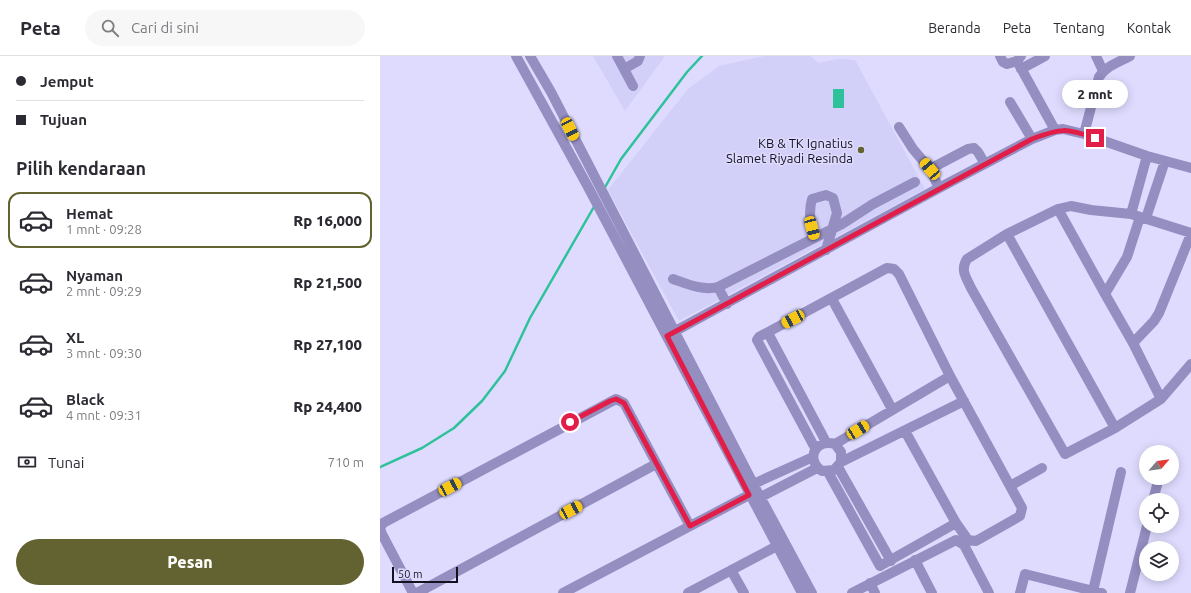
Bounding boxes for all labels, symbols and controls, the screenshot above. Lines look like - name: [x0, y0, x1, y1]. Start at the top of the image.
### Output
- search box: [85, 10, 365, 46]
- text: Peta: [20, 17, 61, 39]
- icon: search: [99, 17, 121, 39]
- text: Cari di sini: [131, 19, 199, 36]
- text: Beranda: [928, 20, 981, 36]
- text: Peta: [1003, 20, 1031, 36]
- text: Tentang: [1053, 20, 1105, 36]
- text: Kontak: [1127, 20, 1171, 36]
- text: Jemput: [40, 73, 94, 90]
- callout: 2 mnt: [1062, 80, 1128, 108]
- text: 2 mnt: [1077, 87, 1113, 101]
- text: Tujuan: [40, 111, 87, 128]
- car: [559, 116, 581, 142]
- route end: [1086, 129, 1104, 147]
- place label: KB & TK Ignatius Slamet Riyadi Resinda: [726, 136, 853, 165]
- marker: KB & TK Ignatius Slamet Riyadi Resinda: [856, 145, 866, 155]
- car: [918, 156, 942, 182]
- text: Pilih kendaraan: [16, 158, 146, 178]
- icon: car: [18, 202, 54, 238]
- text: Hemat: [66, 205, 113, 222]
- text: Rp 16,000: [293, 212, 362, 229]
- car: [803, 215, 821, 241]
- text: 1 mnt · 09:28: [66, 222, 142, 236]
- icon: car: [18, 264, 54, 300]
- text: Nyaman: [66, 267, 123, 284]
- text: Rp 21,500: [293, 274, 362, 291]
- text: 2 mnt · 09:29: [66, 284, 142, 298]
- car: [780, 308, 806, 330]
- icon: car: [18, 326, 54, 362]
- text: XL: [66, 329, 84, 346]
- text: Rp 27,100: [293, 336, 362, 353]
- text: 3 mnt · 09:30: [66, 346, 142, 360]
- icon: car: [18, 388, 54, 424]
- text: Black: [66, 391, 105, 408]
- text: Rp 24,400: [293, 398, 362, 415]
- text: 4 mnt · 09:31: [66, 408, 142, 422]
- route start: [561, 413, 579, 431]
- car: [845, 419, 871, 441]
- north arrow: [1139, 445, 1179, 485]
- map controls: [1139, 445, 1179, 581]
- icon: cash: [16, 451, 38, 473]
- text: Tunai: [48, 454, 84, 471]
- text: 710 m: [328, 455, 364, 469]
- car: [437, 476, 463, 498]
- button: locate: [1139, 493, 1179, 533]
- car: [558, 499, 584, 521]
- button: Pesan: [16, 539, 364, 585]
- button: layers: [1139, 541, 1179, 581]
- scale bar: [392, 565, 458, 584]
- text: 50 m: [398, 568, 422, 580]

